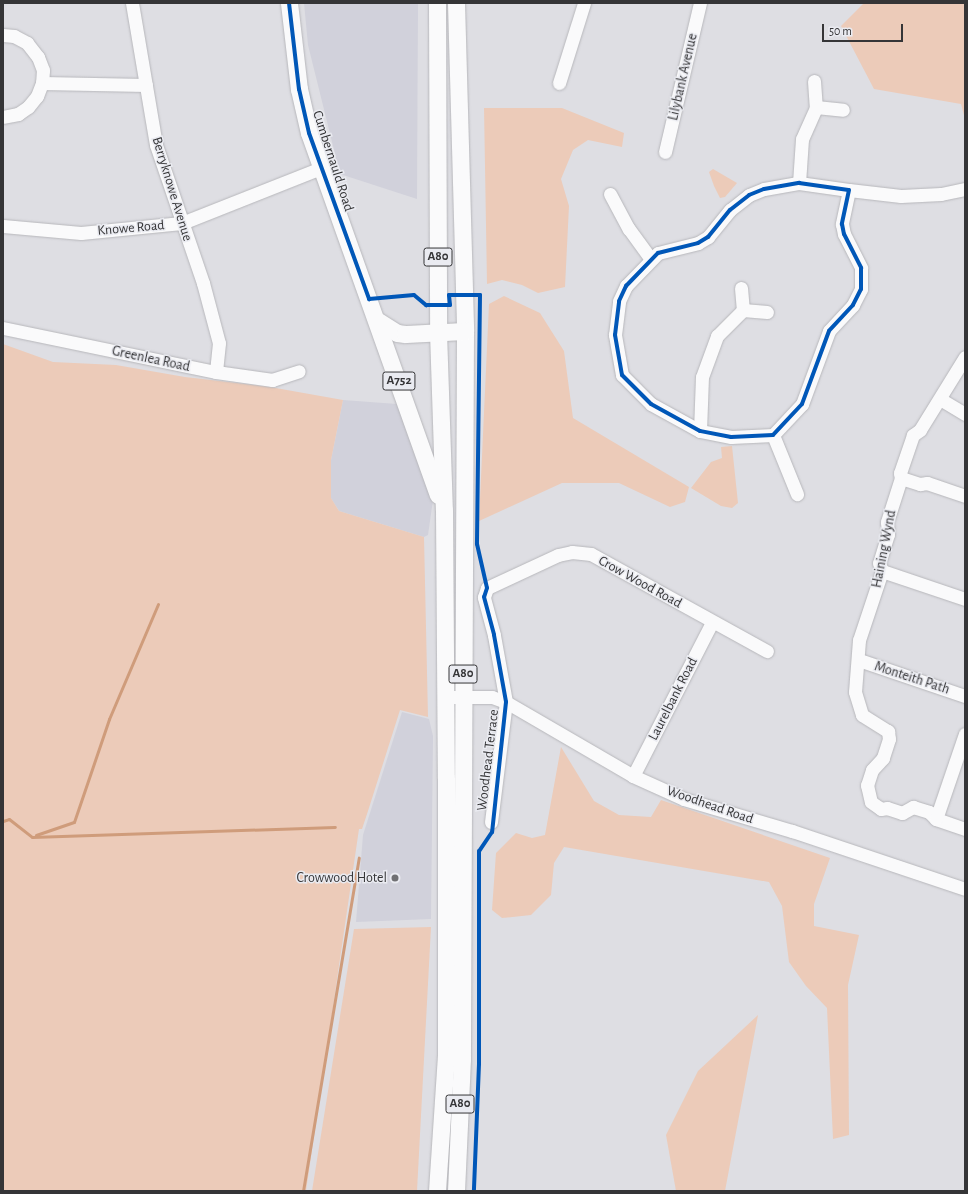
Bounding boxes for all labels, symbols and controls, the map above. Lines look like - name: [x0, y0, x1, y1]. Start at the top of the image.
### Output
- scale bar: [824, 16, 905, 42]
- text: 50 m: [829, 25, 852, 37]
- street label: Lilybank Avenue: [665, 32, 701, 122]
- street label: Cumbernauld Road: [309, 108, 357, 214]
- street label: Berryknowe Avenue: [148, 135, 196, 243]
- street label: Knowe Road: [97, 217, 165, 239]
- road number: A80: [423, 246, 453, 268]
- street label: Greenlea Road: [110, 343, 192, 375]
- road number: A752: [382, 370, 416, 392]
- street label: Haining Wynd: [868, 509, 900, 589]
- street label: Crow Wood Road: [595, 552, 685, 612]
- street label: Laurelbank Road: [645, 655, 701, 743]
- street label: Monteith Path: [872, 658, 952, 698]
- road number: A80: [448, 663, 478, 685]
- street label: Woodhead Terrace: [473, 708, 503, 812]
- street label: Woodhead Road: [664, 782, 756, 828]
- place label: Crowwood Hotel: [296, 870, 387, 886]
- marker: Crowwood Hotel: [390, 873, 400, 883]
- road number: A80: [445, 1093, 475, 1115]

